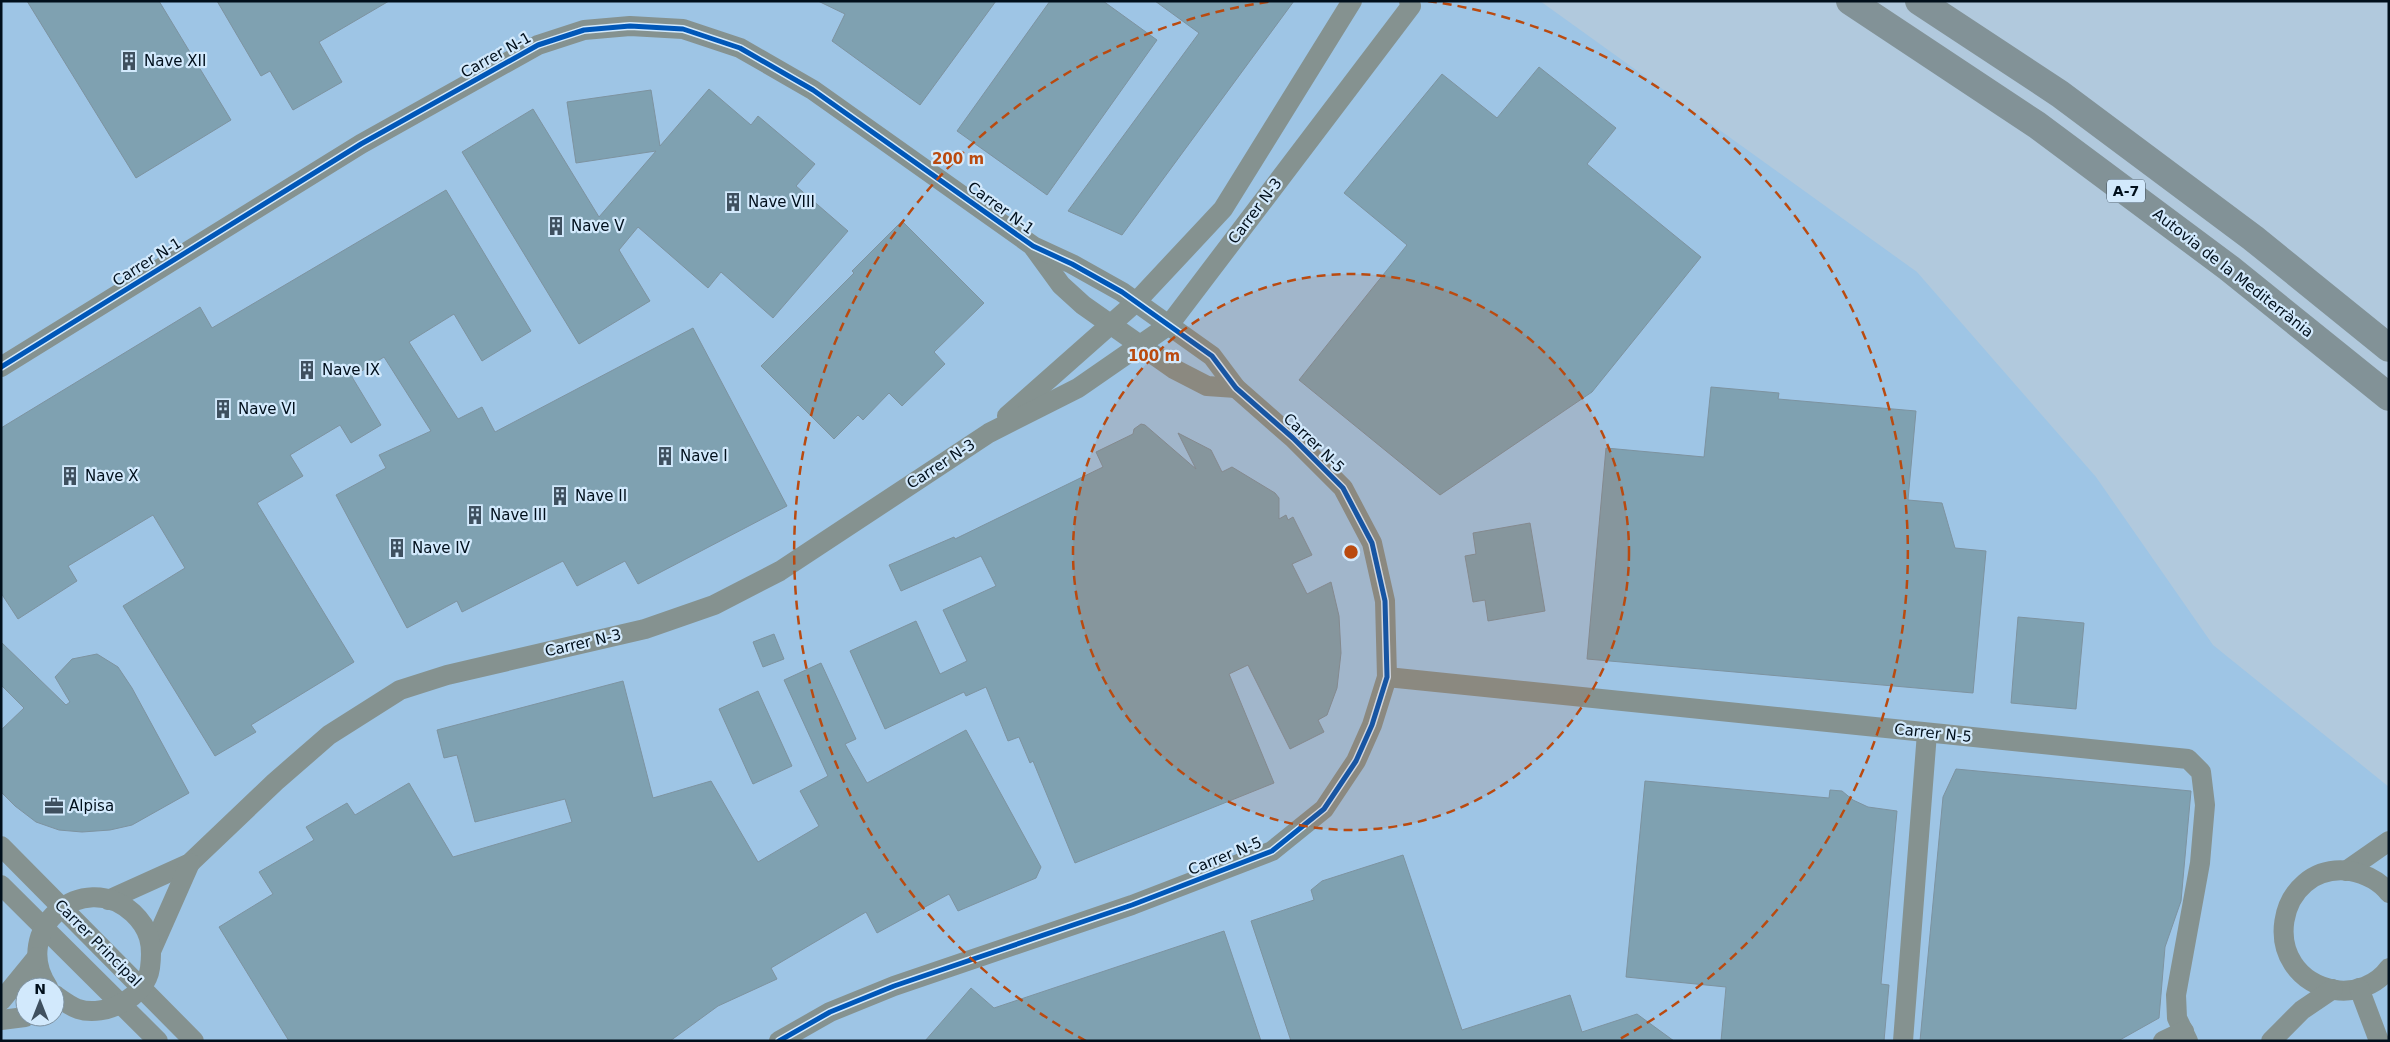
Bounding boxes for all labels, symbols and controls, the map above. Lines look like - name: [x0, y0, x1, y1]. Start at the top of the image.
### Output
- street label: Carrer N-1: [458, 28, 534, 82]
- building icon: Nave XII: [118, 50, 140, 72]
- place label: Nave XII: [144, 52, 206, 70]
- text: 200 m: [932, 150, 984, 168]
- street label: Carrer N-3: [1224, 175, 1286, 247]
- street label: Carrer N-1: [964, 178, 1038, 238]
- road number: A-7: [2107, 180, 2145, 202]
- building icon: Nave VIII: [722, 191, 744, 213]
- place label: Nave VIII: [748, 193, 815, 211]
- street label: Autovia de la Mediterrània: [2149, 205, 2317, 341]
- building icon: Nave V: [545, 215, 567, 237]
- place label: Nave V: [571, 217, 625, 235]
- street label: Carrer N-1: [109, 234, 185, 290]
- text: 100 m: [1128, 347, 1180, 365]
- building icon: Nave IX: [296, 359, 318, 381]
- place label: Nave IX: [322, 361, 380, 379]
- building icon: Nave VI: [212, 398, 234, 420]
- place label: Nave VI: [238, 400, 296, 418]
- street label: Carrer N-5: [1280, 410, 1348, 476]
- street label: Carrer N-3: [903, 435, 979, 493]
- building icon: Nave I: [654, 445, 676, 467]
- place label: Nave I: [680, 447, 728, 465]
- building icon: Nave X: [59, 465, 81, 487]
- place label: Nave X: [85, 467, 139, 485]
- building icon: Nave II: [549, 485, 571, 507]
- place label: Nave II: [575, 487, 627, 505]
- building icon: Nave III: [464, 504, 486, 526]
- place label: Nave III: [490, 506, 547, 524]
- building icon: Nave IV: [386, 537, 408, 559]
- place label: Nave IV: [412, 539, 471, 557]
- centre of rings: [1342, 543, 1360, 561]
- street label: Carrer N-3: [543, 625, 623, 661]
- street label: Carrer N-5: [1893, 720, 1973, 746]
- office icon: Alpisa: [43, 795, 65, 817]
- place label: Alpisa: [69, 797, 114, 815]
- street label: Carrer N-5: [1186, 833, 1264, 879]
- street label: Carrer Principal: [51, 896, 145, 990]
- north arrow: [15, 977, 65, 1027]
- text: N: [34, 981, 46, 997]

